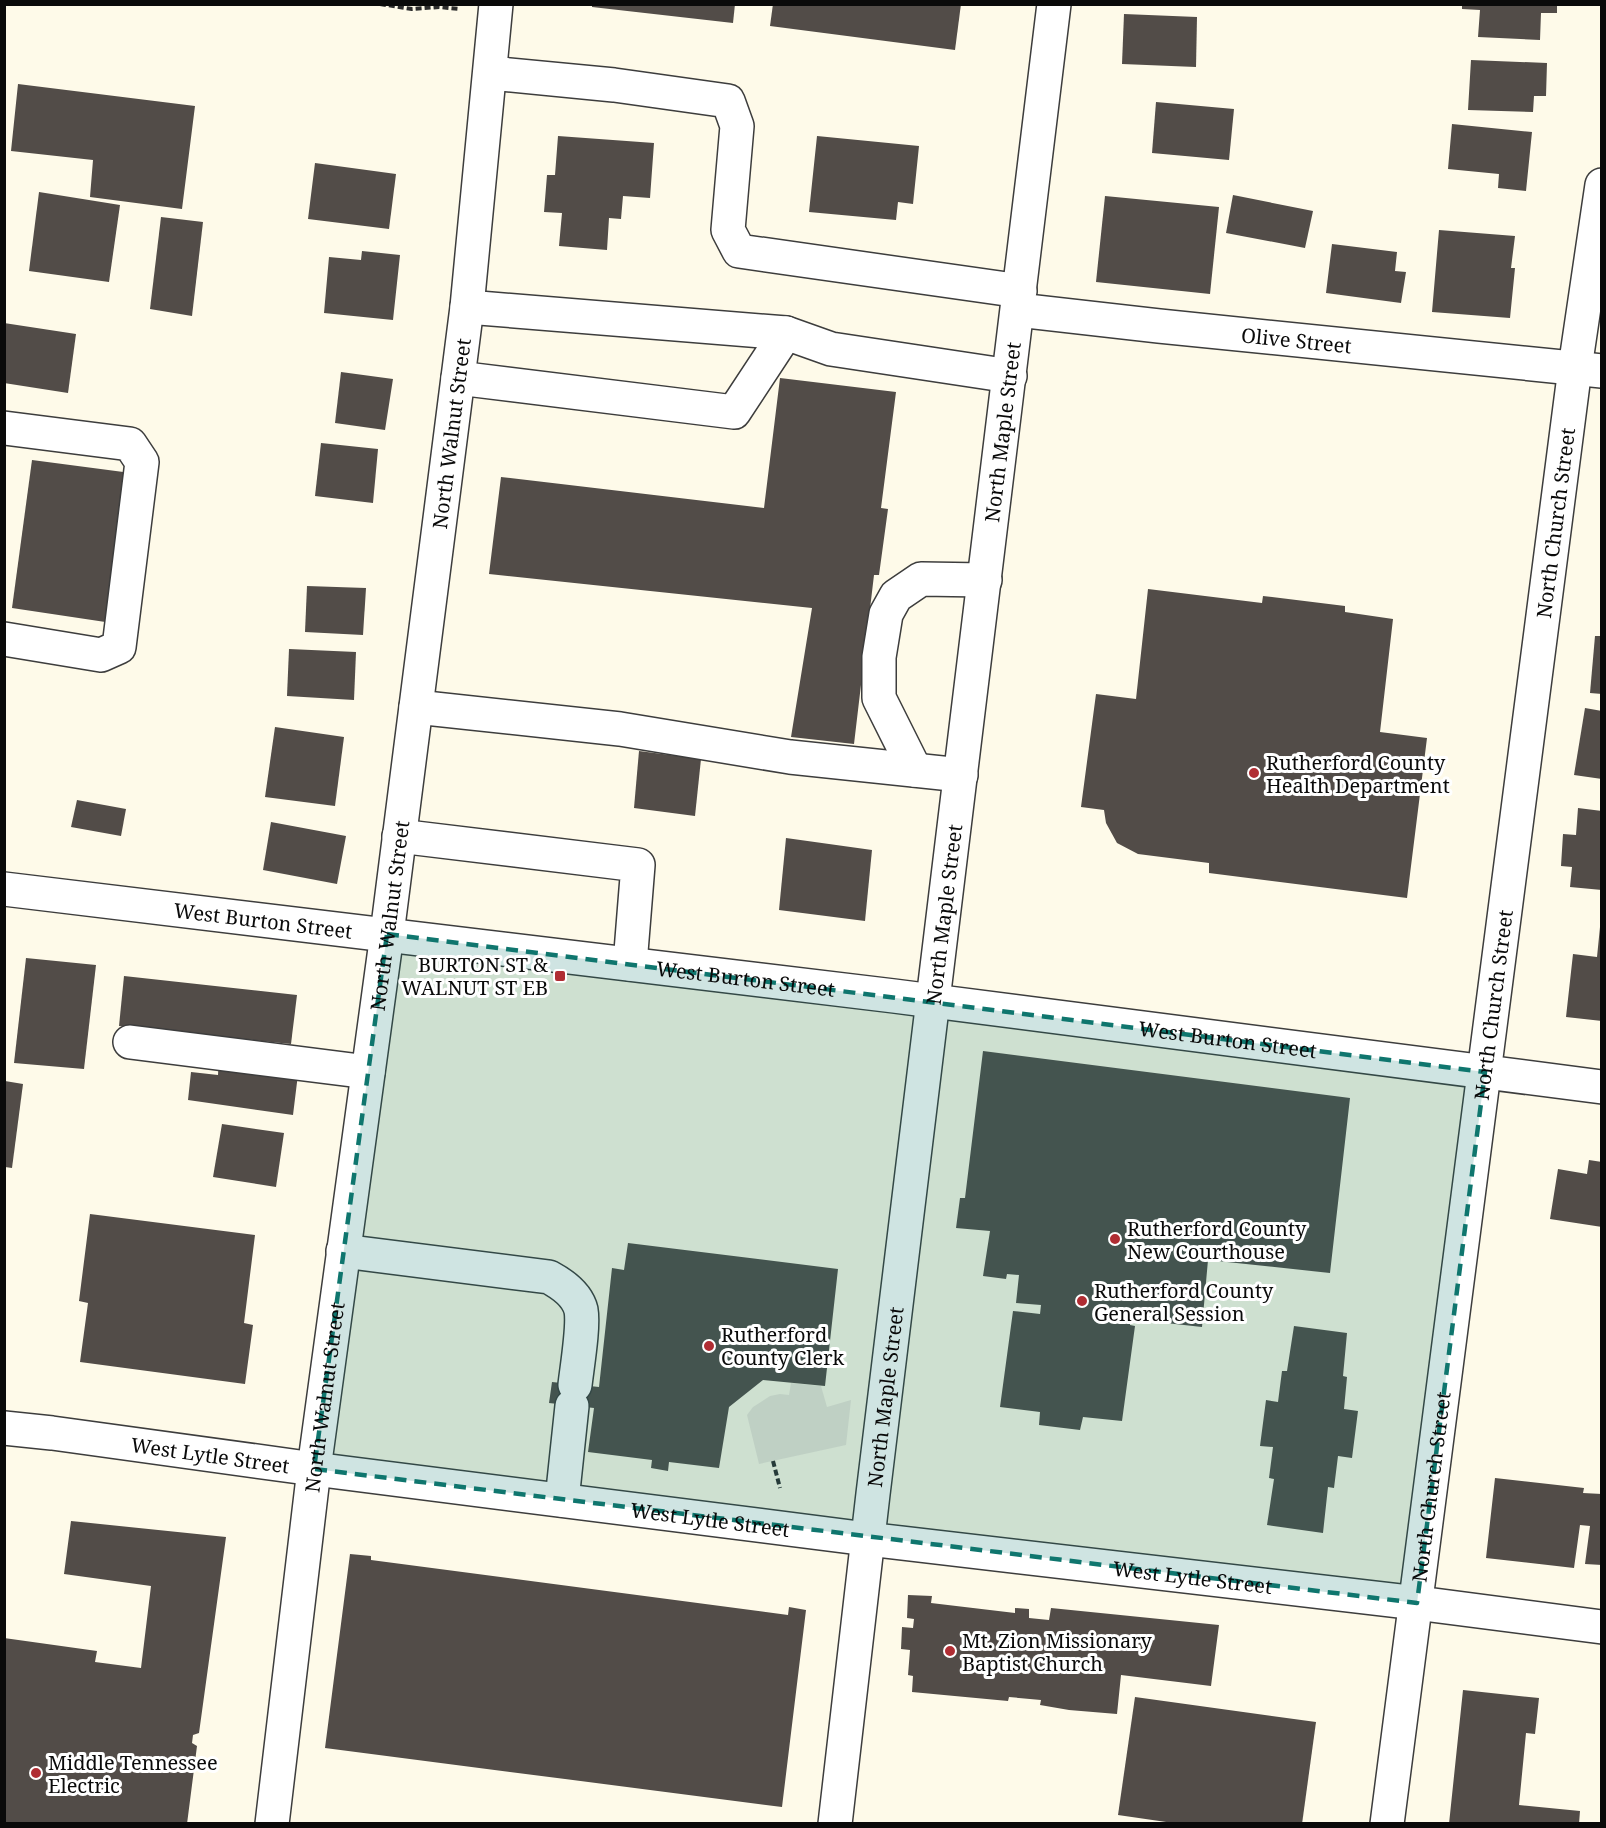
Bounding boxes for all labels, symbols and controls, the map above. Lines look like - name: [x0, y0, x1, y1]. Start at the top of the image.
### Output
- street label: Olive Street: [1240, 321, 1353, 359]
- street label: North Walnut Street: [425, 337, 476, 530]
- street label: North Maple Street: [978, 340, 1026, 524]
- street label: North Church Street: [1529, 426, 1581, 620]
- place label: Rutherford County Health Department: [1266, 749, 1450, 799]
- marker: Rutherford County Health Department: [1247, 766, 1261, 780]
- street label: North Walnut Street: [363, 819, 415, 1012]
- street label: North Maple Street: [919, 823, 968, 1006]
- street label: West Burton Street: [172, 896, 354, 944]
- street label: North Church Street: [1467, 908, 1518, 1102]
- place label: BURTON ST & WALNUT ST EB: [401, 951, 548, 1001]
- street label: West Burton Street: [655, 954, 836, 1002]
- marker: BURTON ST & WALNUT ST EB: [553, 969, 567, 983]
- street label: West Burton Street: [1137, 1014, 1319, 1064]
- place label: Rutherford County New Courthouse: [1127, 1215, 1307, 1265]
- marker: Rutherford County New Courthouse: [1108, 1232, 1122, 1246]
- place label: Rutherford County General Session: [1094, 1277, 1274, 1327]
- marker: Rutherford County General Session: [1075, 1294, 1089, 1308]
- street label: North Walnut Street: [298, 1300, 350, 1494]
- street label: North Maple Street: [860, 1305, 909, 1489]
- place label: Rutherford County Clerk: [721, 1321, 845, 1371]
- marker: Rutherford County Clerk: [702, 1339, 716, 1353]
- street label: North Church Street: [1405, 1390, 1456, 1584]
- street label: West Lytle Street: [129, 1430, 291, 1479]
- street label: West Lytle Street: [629, 1496, 791, 1543]
- street label: West Lytle Street: [1112, 1554, 1274, 1600]
- place label: Mt. Zion Missionary Baptist Church: [962, 1627, 1153, 1677]
- marker: Mt. Zion Missionary Baptist Church: [943, 1644, 957, 1658]
- place label: Middle Tennessee Electric: [48, 1749, 218, 1799]
- marker: Middle Tennessee Electric: [29, 1766, 43, 1780]

